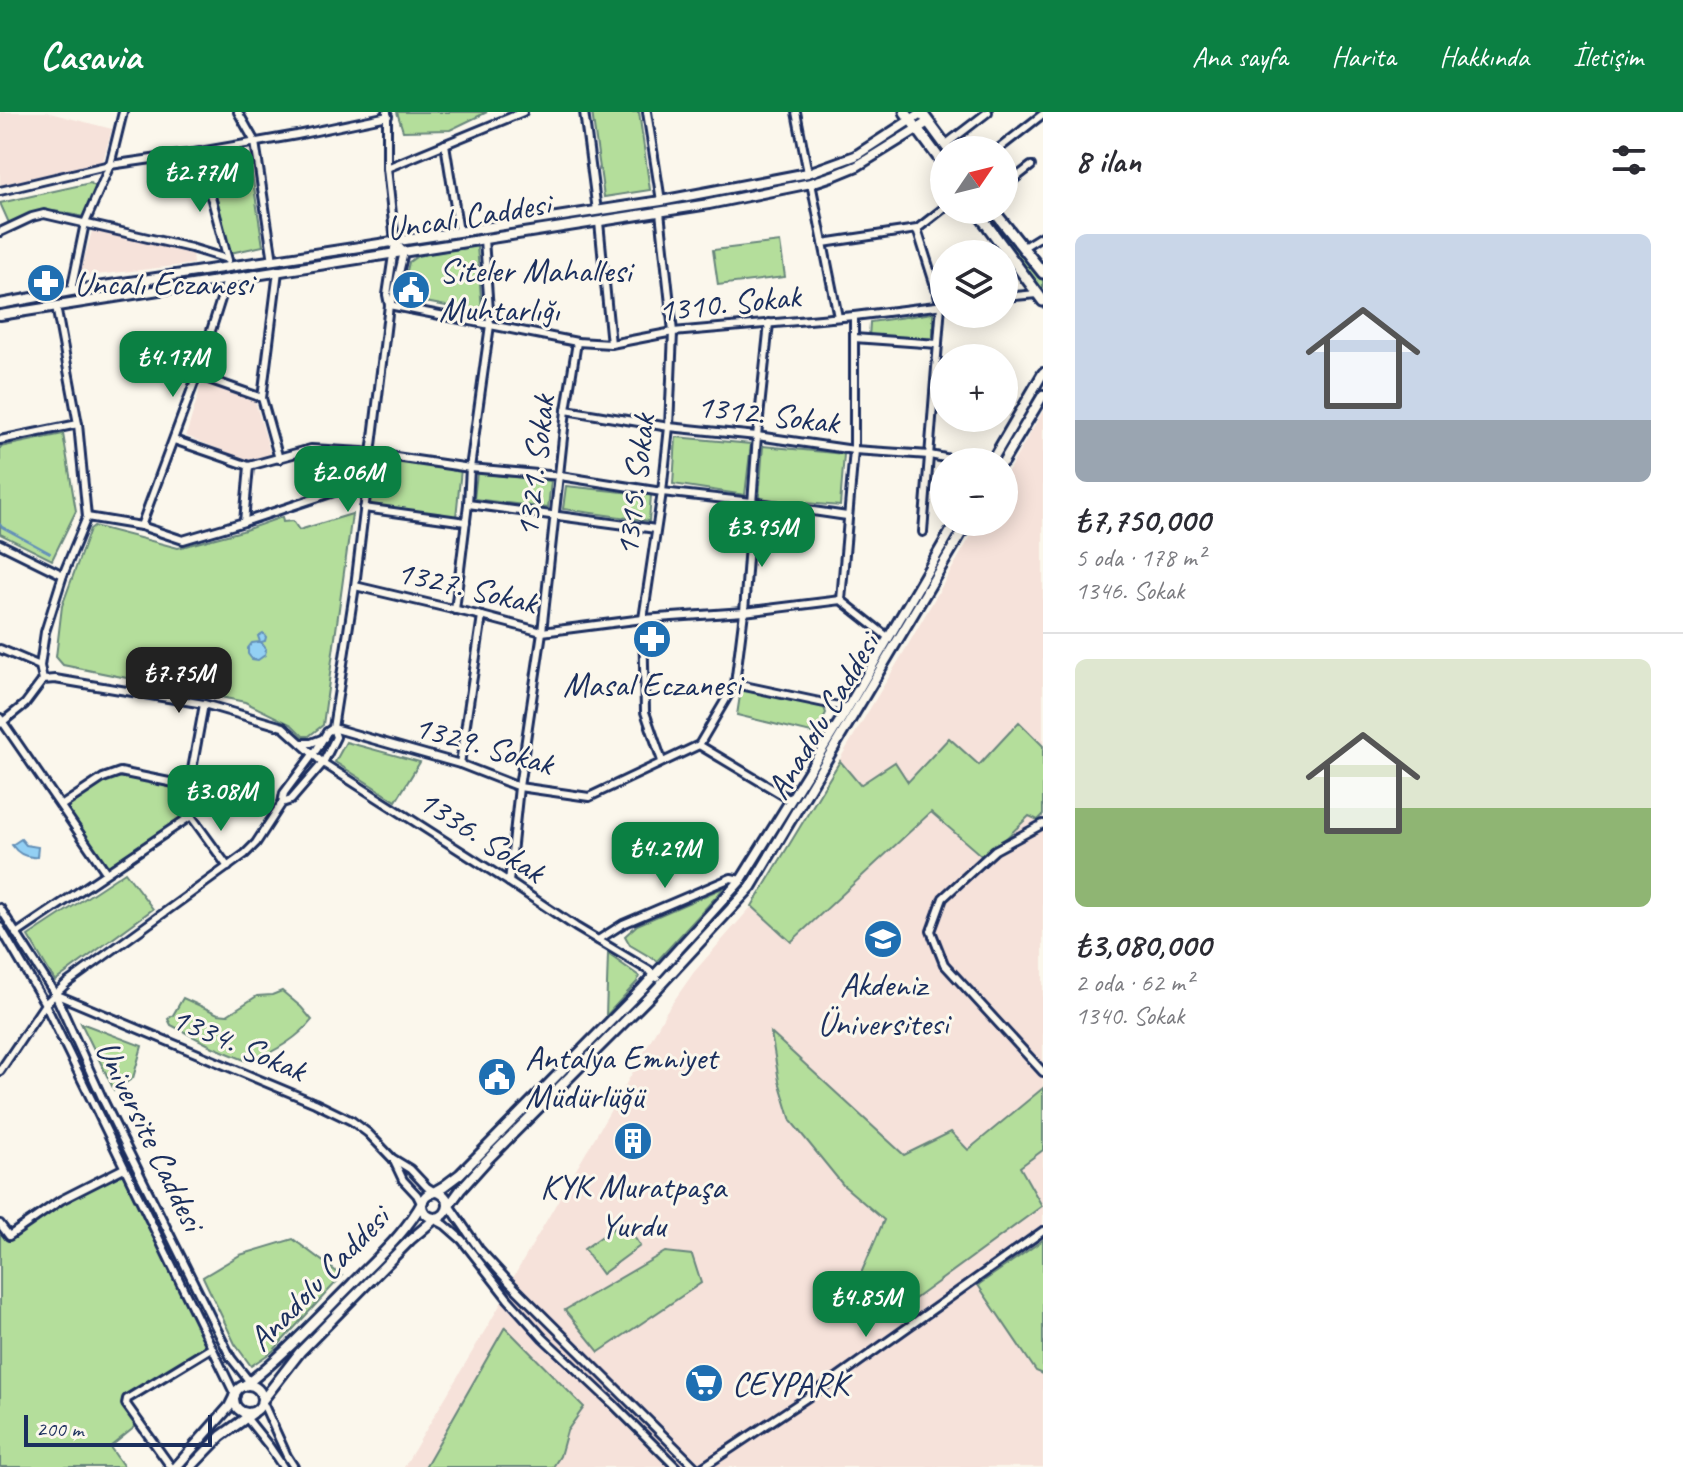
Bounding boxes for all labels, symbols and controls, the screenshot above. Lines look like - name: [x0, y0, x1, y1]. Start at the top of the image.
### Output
- text: Casavia: [40, 33, 141, 80]
- text: Ana sayfa: [1192, 39, 1287, 74]
- text: Harita: [1331, 39, 1395, 74]
- text: Hakkında: [1439, 39, 1529, 74]
- text: İletişim: [1573, 39, 1643, 74]
- north arrow: [930, 136, 1018, 224]
- map controls: [930, 136, 1018, 536]
- icon: filters: [1607, 138, 1651, 182]
- text: 8 ilan: [1075, 139, 1141, 182]
- pin: ₺2.77M: [135, 146, 265, 214]
- text: ₺2.77M: [165, 155, 235, 188]
- street label: Uncalı Caddesi: [383, 181, 558, 250]
- button: layers: [930, 240, 1018, 328]
- place label: Siteler Mahallesi Muhtarlığı: [439, 249, 635, 331]
- pharmacy icon: Uncalı Eczanesi: [25, 262, 67, 304]
- place label: Uncalı Eczanesi: [74, 262, 257, 305]
- public building icon: Siteler Mahallesi Muhtarlığı: [390, 269, 432, 311]
- street label: 1310. Sokak: [656, 273, 805, 331]
- icon: home: [1291, 286, 1435, 430]
- pin: ₺4.17M: [108, 331, 238, 399]
- text: ₺4.17M: [138, 340, 208, 373]
- button: +: [930, 344, 1018, 432]
- street label: 1312. Sokak: [694, 383, 844, 444]
- street label: 1321. Sokak: [504, 390, 565, 540]
- street label: 1315. Sokak: [604, 409, 665, 559]
- pin: ₺2.06M: [283, 446, 413, 514]
- button: −: [930, 448, 1018, 536]
- text: ₺2.06M: [312, 455, 384, 488]
- text: ₺7,750,000: [1075, 498, 1210, 541]
- pin: ₺3.95M: [697, 501, 827, 569]
- text: ₺3.95M: [727, 510, 797, 543]
- text: 5 oda · 178 m²: [1075, 541, 1205, 574]
- street label: 1327. Sokak: [392, 549, 544, 624]
- text: 1346. Sokak: [1075, 574, 1184, 607]
- pharmacy icon: Masal Eczanesi: [631, 618, 673, 660]
- street label: Anadolu Caddesi: [756, 622, 891, 807]
- pin: ₺7.75M: [114, 647, 244, 715]
- text: ₺7.75M: [144, 656, 214, 689]
- place label: Masal Eczanesi: [563, 663, 745, 706]
- street label: 1329. Sokak: [409, 704, 561, 786]
- icon: home: [1291, 711, 1435, 855]
- pin: ₺3.08M: [156, 765, 286, 833]
- text: ₺3.08M: [186, 774, 256, 807]
- street label: 1336. Sokak: [410, 778, 555, 894]
- pin: ₺4.29M: [600, 822, 730, 890]
- text: ₺4.29M: [630, 831, 700, 864]
- school or university icon: Akdeniz Üniversitesi: [862, 918, 904, 960]
- text: ₺3,080,000: [1075, 923, 1211, 966]
- place label: Akdeniz Üniversitesi: [818, 963, 952, 1045]
- text: 2 oda · 62 m²: [1075, 966, 1193, 999]
- street label: 1334. Sokak: [165, 996, 315, 1092]
- text: 1340. Sokak: [1075, 999, 1184, 1032]
- street label: Universite Caddesi: [86, 1033, 217, 1241]
- place label: Antalya Emniyet Müdürlüğü: [525, 1036, 721, 1118]
- public building icon: Antalya Emniyet Müdürlüğü: [476, 1056, 518, 1098]
- building icon: KYK Muratpaşa Yurdu: [612, 1120, 654, 1162]
- place label: KYK Muratpaşa Yurdu: [540, 1165, 728, 1247]
- street label: Anadolu Caddesi: [238, 1193, 401, 1360]
- pin: ₺4.85M: [801, 1271, 931, 1339]
- text: ₺4.85M: [831, 1280, 901, 1313]
- supermarket icon: CEYPARK: [683, 1362, 725, 1404]
- place label: CEYPARK: [732, 1362, 853, 1405]
- scale bar: [24, 1411, 212, 1447]
- text: 200 m: [36, 1415, 83, 1443]

